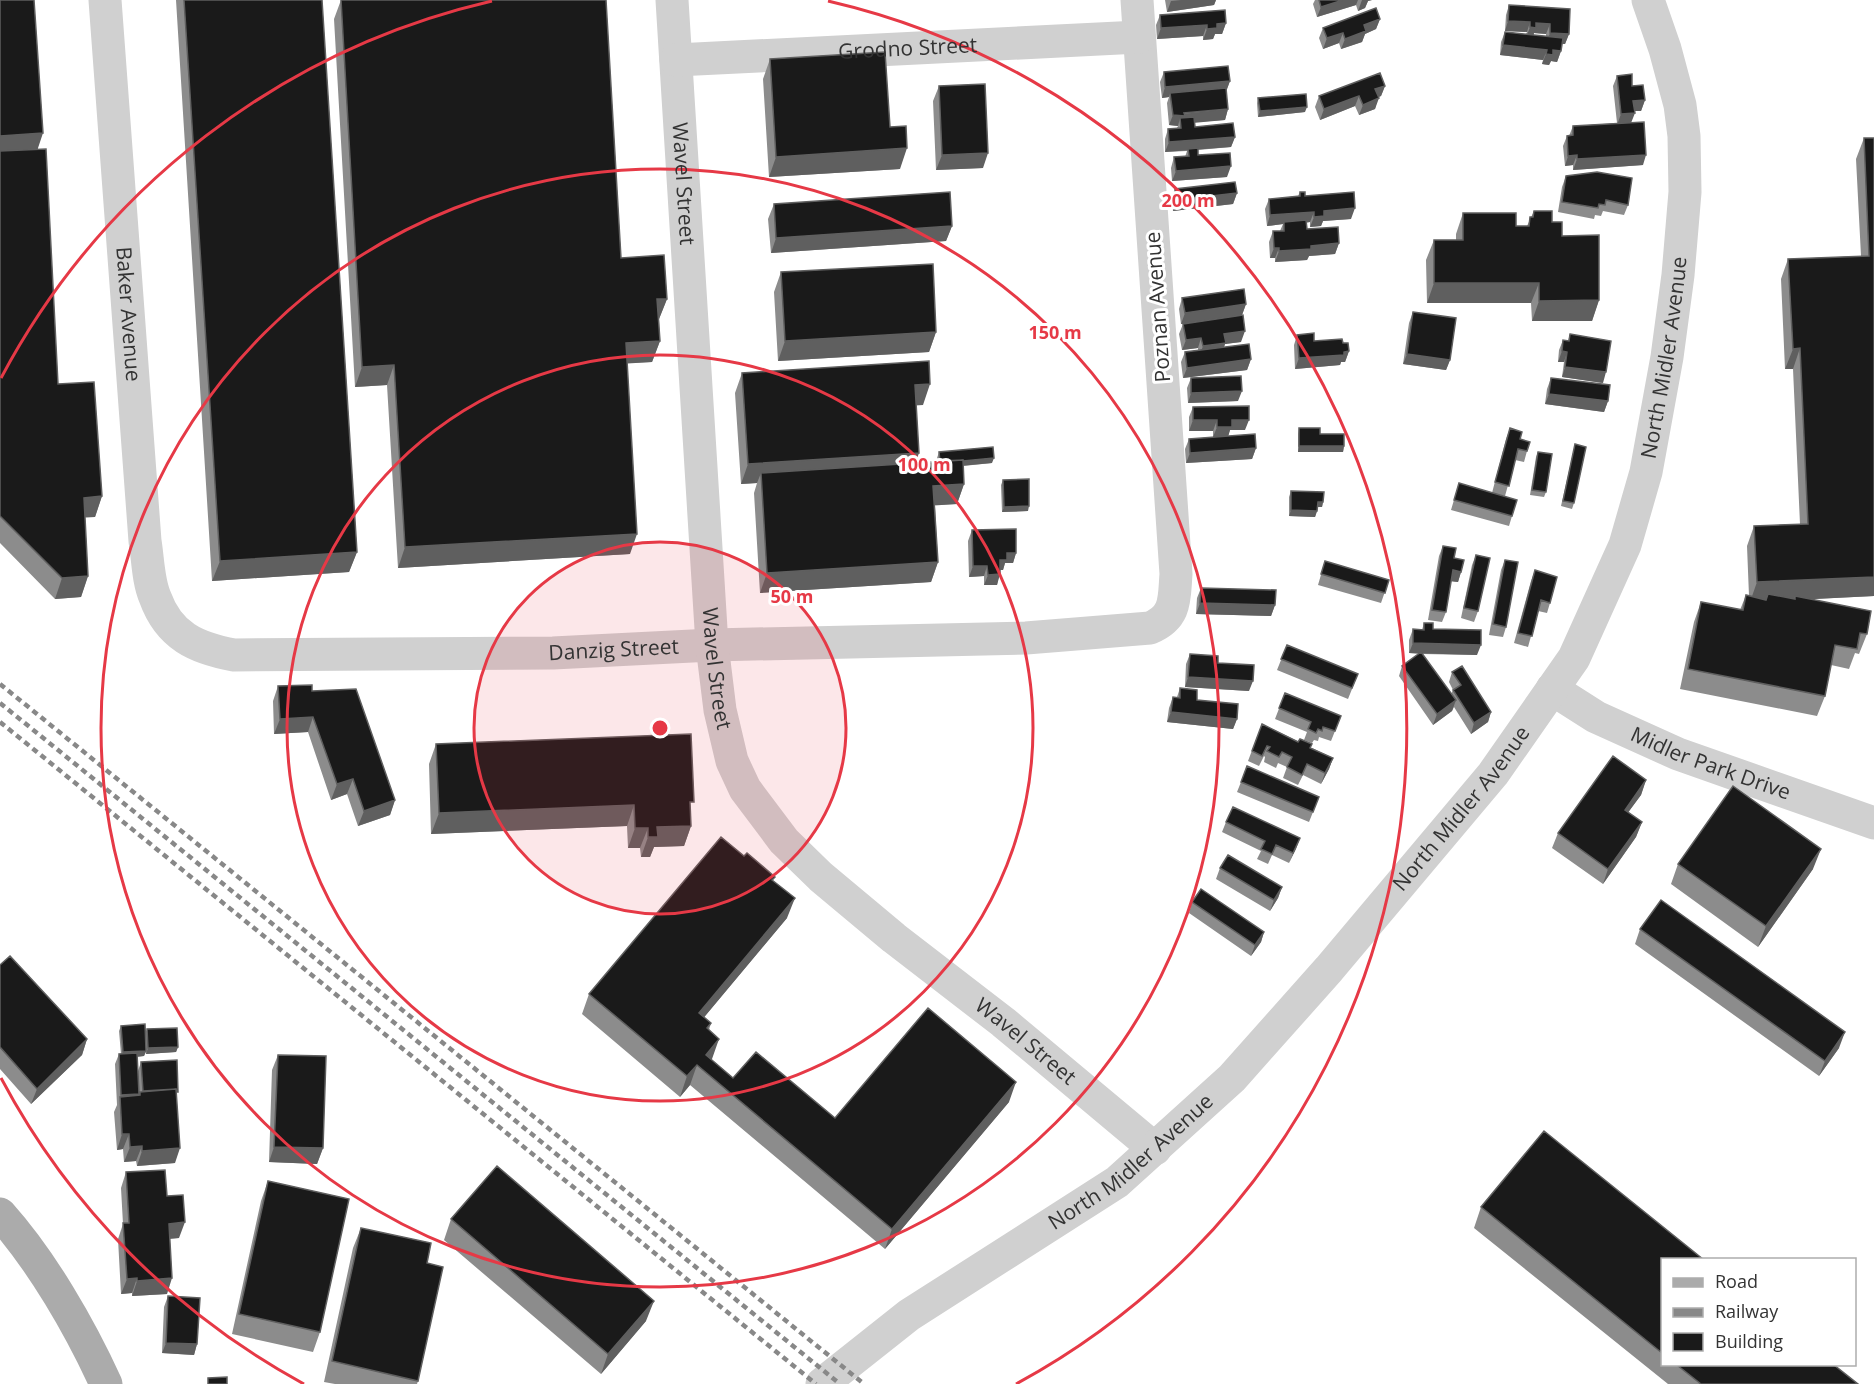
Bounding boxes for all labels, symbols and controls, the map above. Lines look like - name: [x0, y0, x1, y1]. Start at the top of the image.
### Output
- street label: Grodno Street: [838, 30, 978, 65]
- street label: Wavel Street: [667, 121, 702, 246]
- text: 200 m: [1161, 188, 1215, 212]
- street label: Poznan Avenue: [1138, 231, 1176, 383]
- street label: Baker Avenue: [110, 246, 148, 383]
- street label: North Midler Avenue: [1634, 255, 1693, 461]
- text: 150 m: [1028, 320, 1082, 344]
- text: 100 m: [897, 452, 951, 476]
- text: 50 m: [771, 584, 813, 608]
- street label: Wavel Street: [697, 606, 739, 732]
- street label: Danzig Street: [548, 632, 680, 666]
- centre of rings: [650, 718, 670, 738]
- street label: Midler Park Drive: [1626, 719, 1795, 806]
- street label: North Midler Avenue: [1386, 720, 1535, 896]
- street label: Wavel Street: [970, 991, 1082, 1090]
- street label: North Midler Avenue: [1042, 1087, 1219, 1236]
- legend: [1661, 1258, 1856, 1366]
- text: Road: [1715, 1269, 1758, 1293]
- text: Railway: [1715, 1299, 1779, 1323]
- text: Building: [1715, 1329, 1783, 1353]

